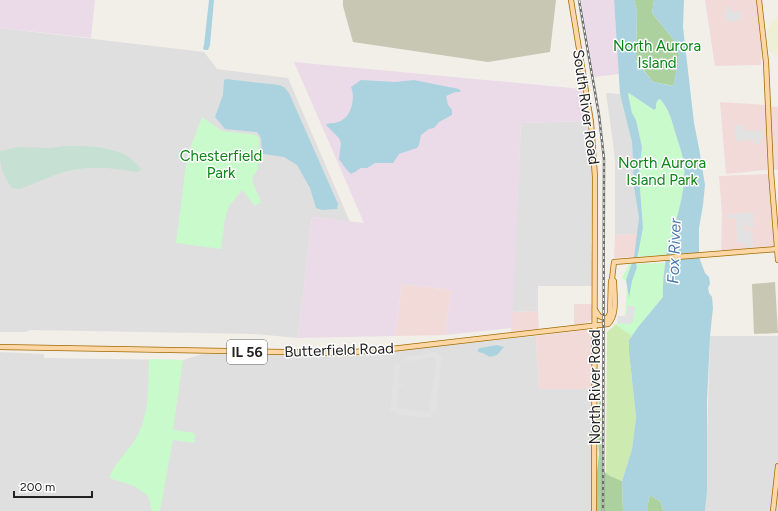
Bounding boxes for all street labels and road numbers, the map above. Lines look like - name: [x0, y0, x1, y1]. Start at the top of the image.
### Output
- street label: South River Road: [569, 48, 603, 166]
- street label: North River Road: [586, 329, 604, 445]
- street label: Butterfield Road: [284, 339, 394, 361]
- road number: IL 56: [227, 340, 267, 364]

